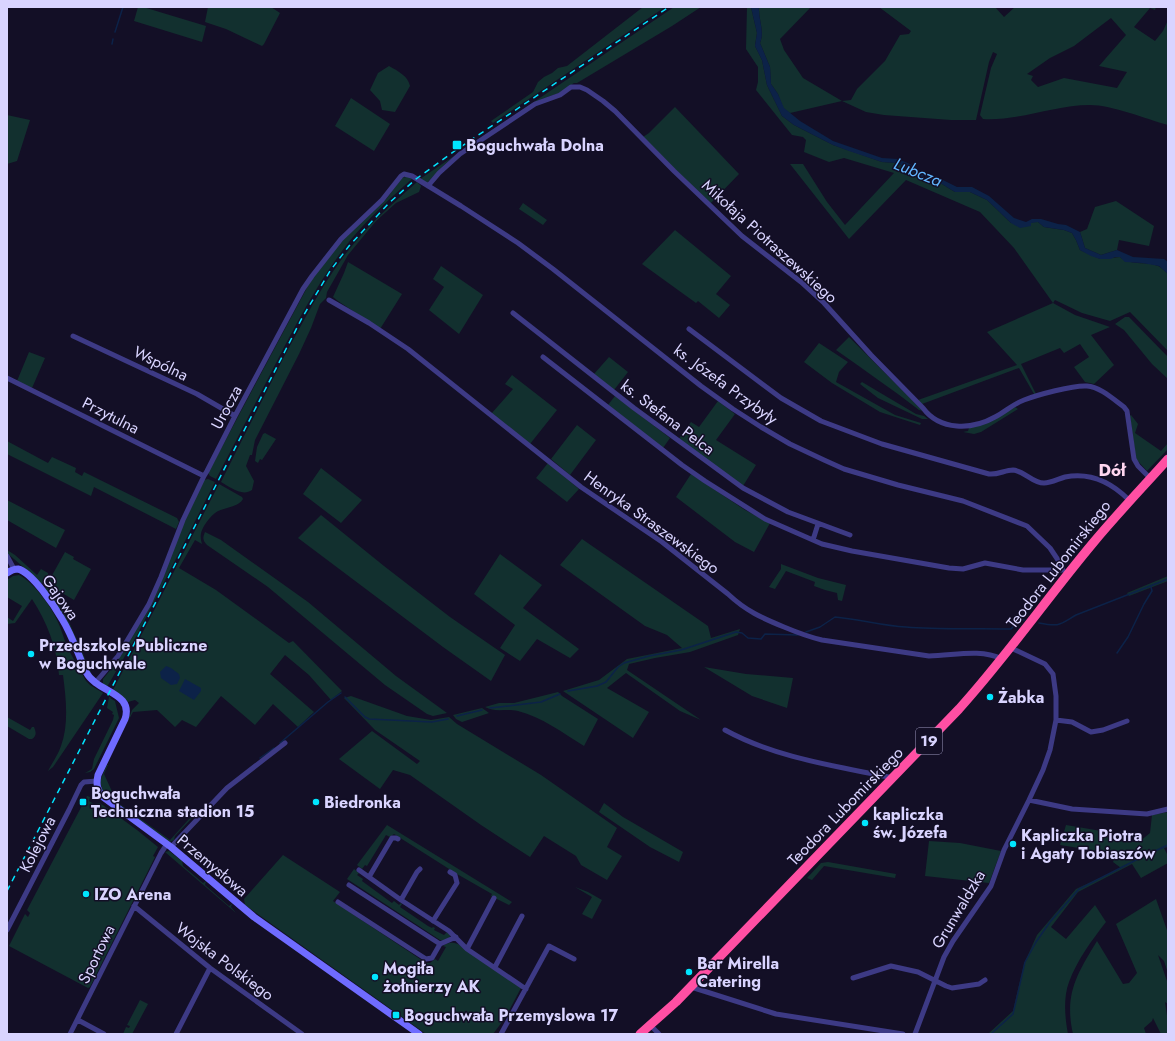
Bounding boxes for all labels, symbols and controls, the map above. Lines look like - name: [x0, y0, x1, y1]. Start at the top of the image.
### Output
- place label: Boguchwała Dolna: [466, 134, 604, 157]
- marker: Boguchwała Dolna: [451, 139, 463, 151]
- water label: Lubcza: [890, 152, 946, 193]
- street label: Mikołaja Piotraszewskiego: [697, 174, 843, 309]
- street label: ks. Józefa Przybyły: [669, 339, 783, 431]
- street label: Wspólna: [130, 340, 192, 387]
- street label: ks. Stefana Pelca: [616, 374, 720, 460]
- street label: Urocza: [205, 381, 248, 433]
- street label: Przytulna: [78, 391, 143, 440]
- district label: Dół: [1098, 458, 1127, 482]
- street label: Henryka Straszewskiego: [579, 465, 724, 580]
- street label: Teodora Lubomirskiego: [1001, 495, 1116, 634]
- street label: Gajowa: [36, 570, 85, 625]
- place label: Przedszkole Publiczne w Boguchwale: [38, 634, 207, 675]
- marker: Przedszkole Publiczne w Boguchwale: [26, 649, 36, 659]
- place label: Żabka: [998, 686, 1044, 709]
- marker: Żabka: [985, 692, 995, 702]
- road number: 19: [916, 728, 942, 754]
- street label: Teodora Lubomirskiego: [782, 741, 909, 871]
- place label: Boguchwała Techniczna stadion 15: [91, 782, 254, 823]
- place label: Biedronka: [324, 791, 401, 814]
- marker: Boguchwała Techniczna stadion 15: [78, 797, 88, 807]
- marker: Biedronka: [311, 797, 321, 807]
- place label: kapliczka św. Józefa: [873, 803, 947, 844]
- street label: Kolejowa: [14, 812, 61, 876]
- marker: kapliczka św. Józefa: [860, 818, 870, 828]
- place label: Kapliczka Piotra i Agaty Tobiaszów: [1021, 824, 1156, 865]
- street label: Przemysłowa: [172, 829, 253, 902]
- marker: Kapliczka Piotra i Agaty Tobiaszów: [1008, 839, 1018, 849]
- street label: Grunwaldzka: [926, 866, 991, 953]
- place label: IZO Arena: [94, 883, 171, 906]
- marker: IZO Arena: [81, 889, 91, 899]
- street label: Wojska Polskiego: [171, 917, 279, 1006]
- street label: Sportowa: [72, 921, 121, 988]
- place label: Bar Mirella Catering: [697, 952, 779, 993]
- place label: Mogiła żołnierzy AK: [383, 957, 480, 998]
- marker: Bar Mirella Catering: [684, 967, 694, 977]
- marker: Mogiła żołnierzy AK: [370, 972, 380, 982]
- place label: Boguchwała Przemyslowa 17: [404, 1004, 618, 1027]
- marker: Boguchwała Przemyslowa 17: [391, 1010, 401, 1020]

